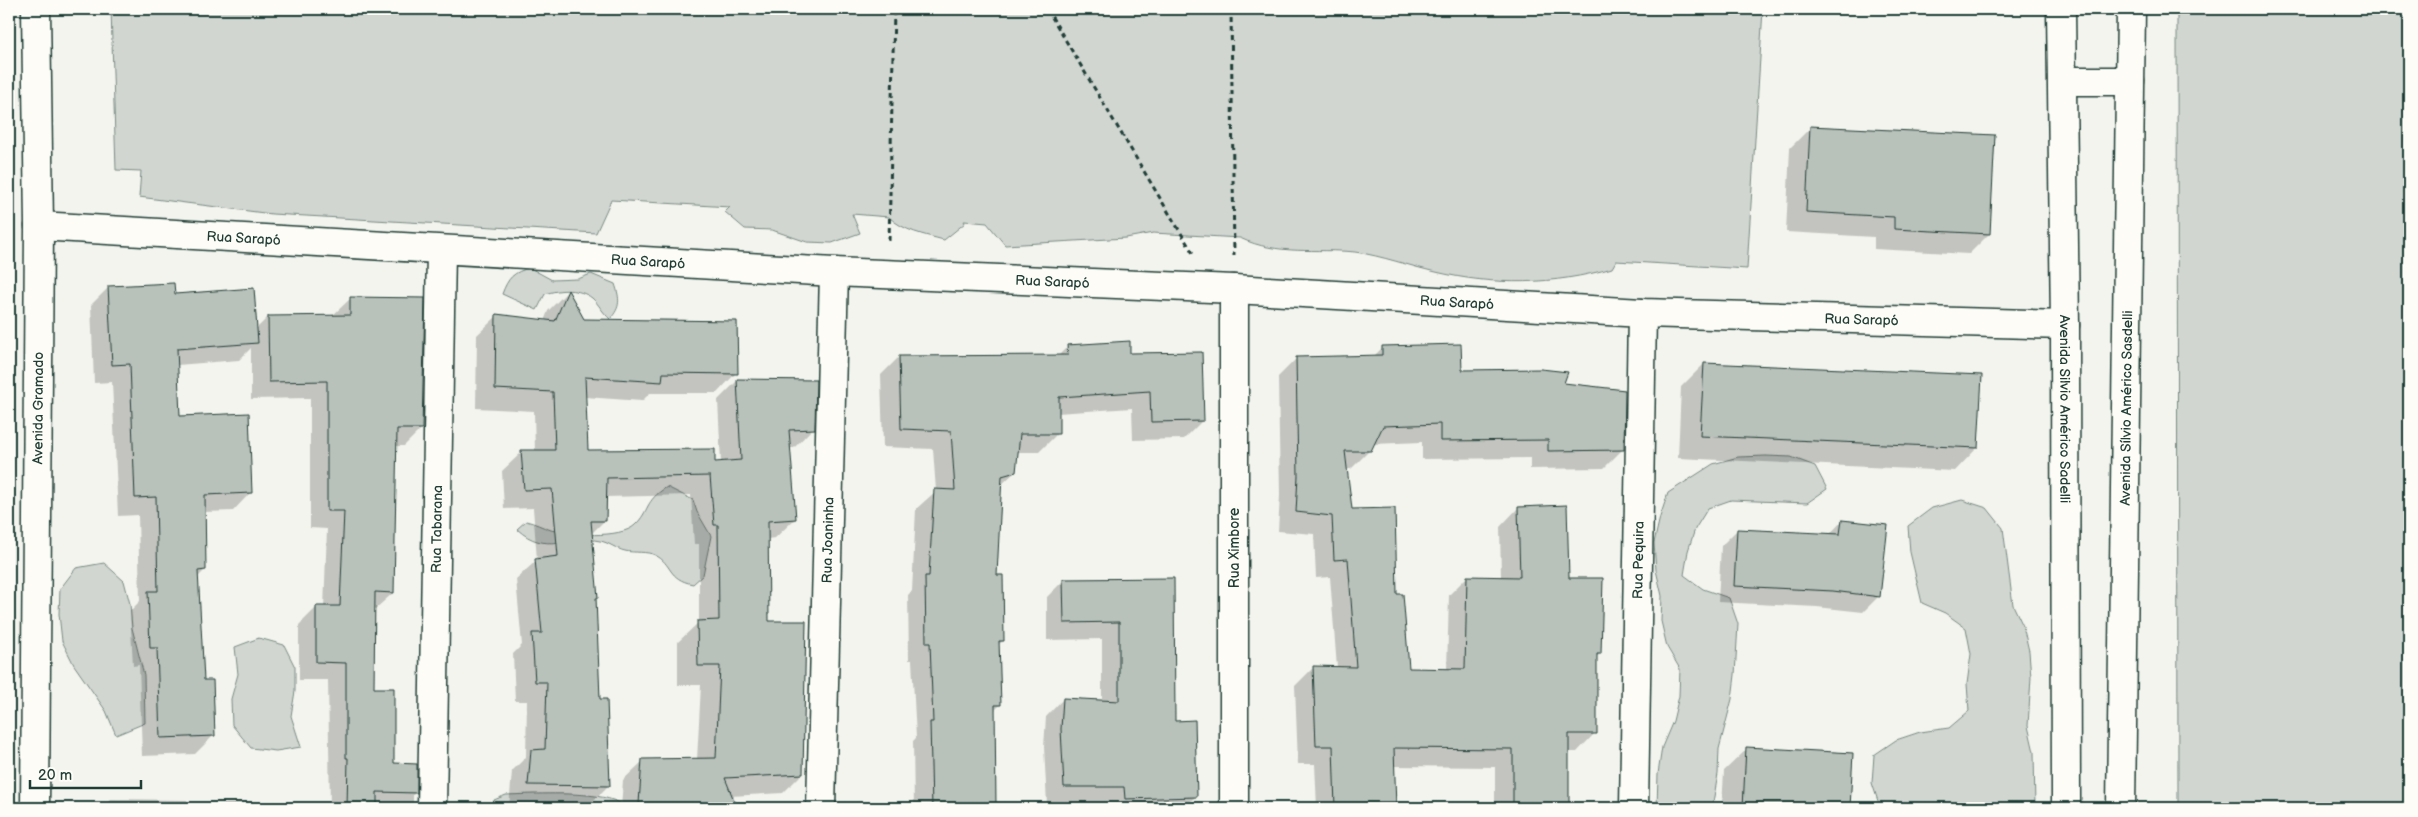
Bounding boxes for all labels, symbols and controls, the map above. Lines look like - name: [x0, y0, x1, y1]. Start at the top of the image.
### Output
- street label: Rua Sarapó: [206, 228, 281, 249]
- street label: Rua Sarapó: [610, 251, 686, 272]
- street label: Rua Sarapó: [1015, 272, 1090, 292]
- street label: Rua Sarapó: [1419, 292, 1495, 313]
- street label: Rua Sarapó: [1824, 310, 1899, 329]
- street label: Avenida Sílvio Américo Sasdelli: [2117, 310, 2136, 506]
- street label: Avenida Silvio Américo Sadelli: [2056, 315, 2073, 503]
- street label: Avenida Gramado: [29, 352, 47, 464]
- street label: Rua Tabarana: [428, 485, 446, 573]
- street label: Rua Joaninha: [818, 497, 838, 584]
- street label: Rua Ximbore: [1226, 508, 1243, 588]
- street label: Rua Pequira: [1629, 521, 1648, 599]
- scale bar: [30, 757, 141, 789]
- text: 20 m: [38, 766, 72, 785]

